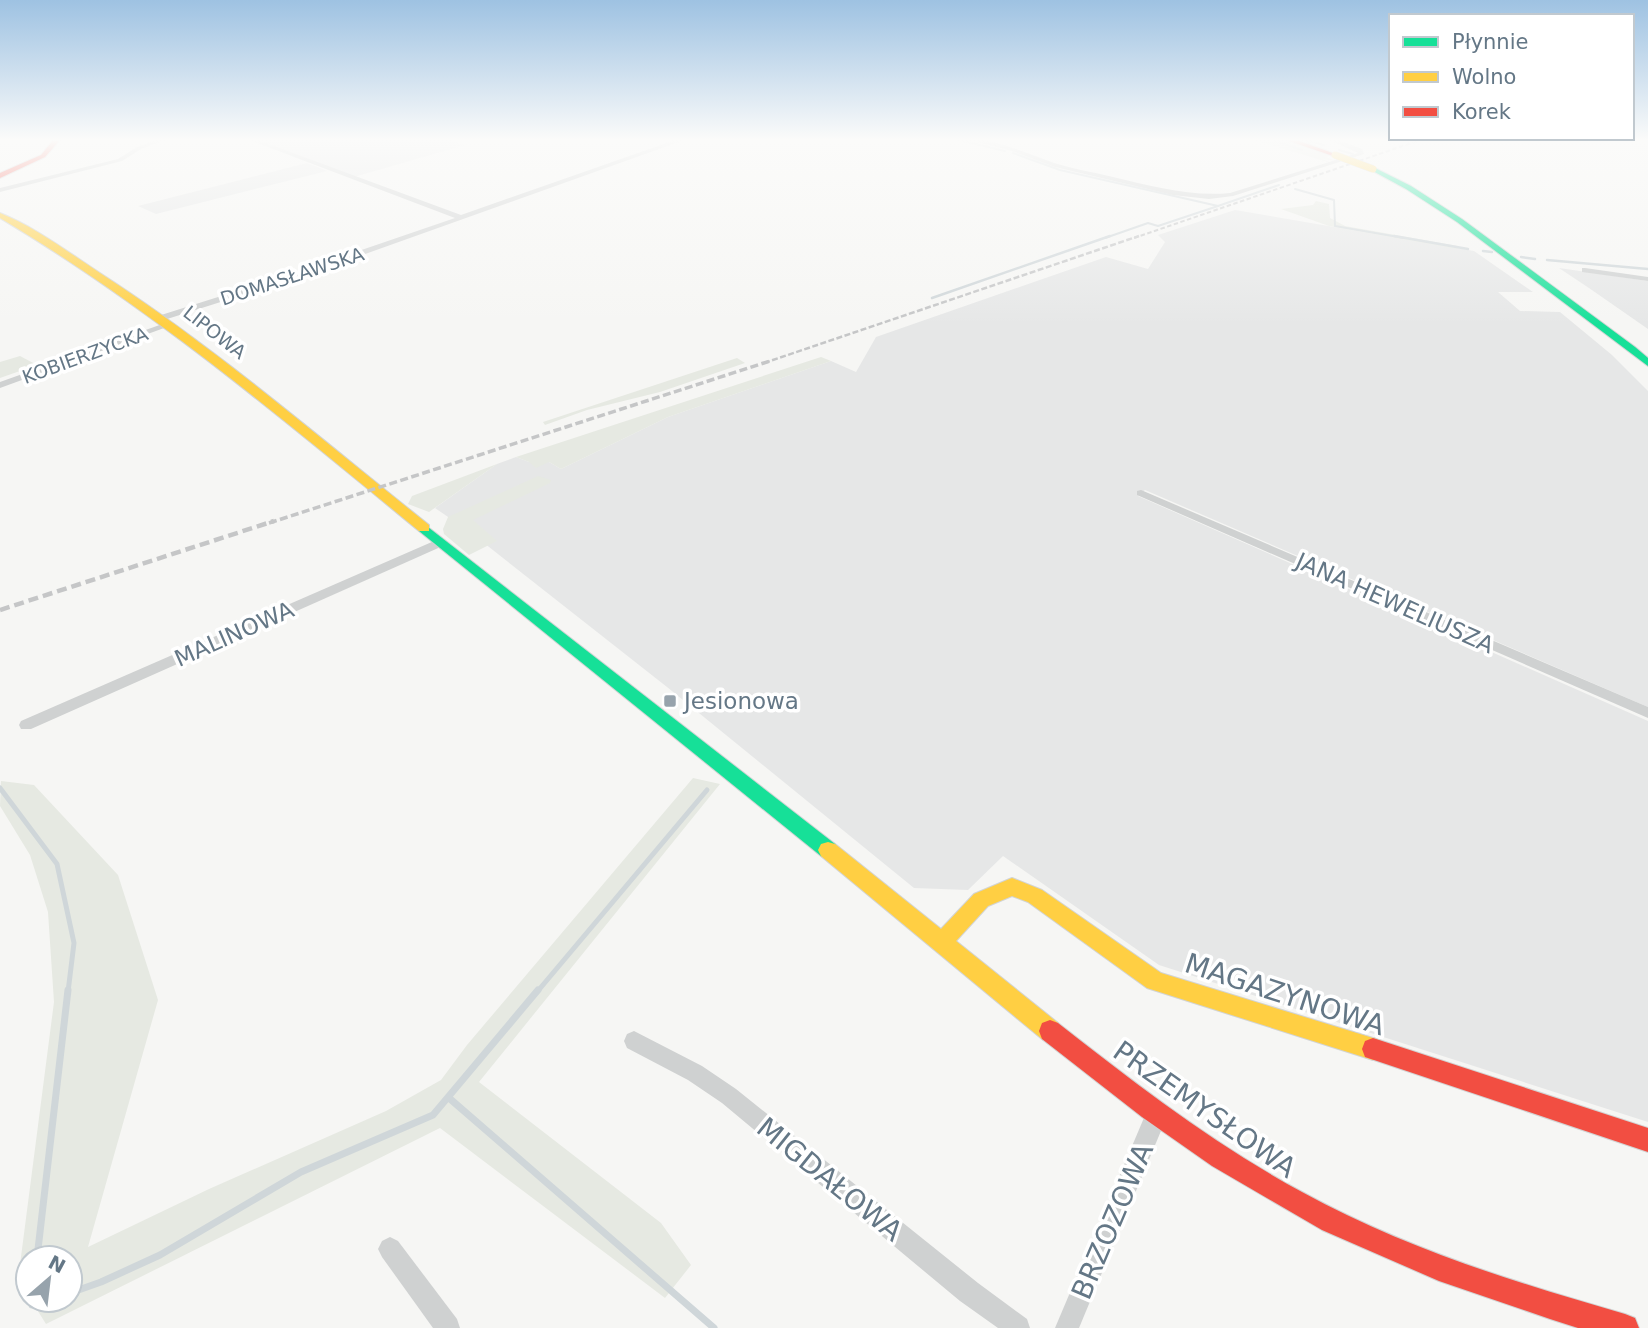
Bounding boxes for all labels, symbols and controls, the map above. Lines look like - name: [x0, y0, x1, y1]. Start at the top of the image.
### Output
- legend: [1389, 14, 1634, 140]
- text: Płynnie: [1452, 30, 1528, 54]
- text: Wolno: [1452, 65, 1516, 89]
- text: Korek: [1452, 100, 1512, 124]
- street label: DOMASŁAWSKA: [217, 242, 367, 310]
- street label: LIPOWA: [179, 301, 251, 363]
- street label: KOBIERZYCKA: [19, 322, 151, 388]
- street label: JANA HEWELIUSZA: [1290, 547, 1498, 658]
- street label: MALINOWA: [170, 596, 298, 672]
- place label: Jesionowa: [682, 688, 799, 714]
- marker: Jesionowa: [662, 693, 678, 709]
- street label: MAGAZYNOWA: [1181, 947, 1389, 1042]
- street label: PRZEMYSŁOWA: [1107, 1034, 1302, 1185]
- street label: MIGDAŁOWA: [750, 1111, 909, 1248]
- street label: BRZOZOWA: [1065, 1138, 1160, 1304]
- north arrow: [14, 1244, 84, 1314]
- text: N: [45, 1251, 69, 1277]

